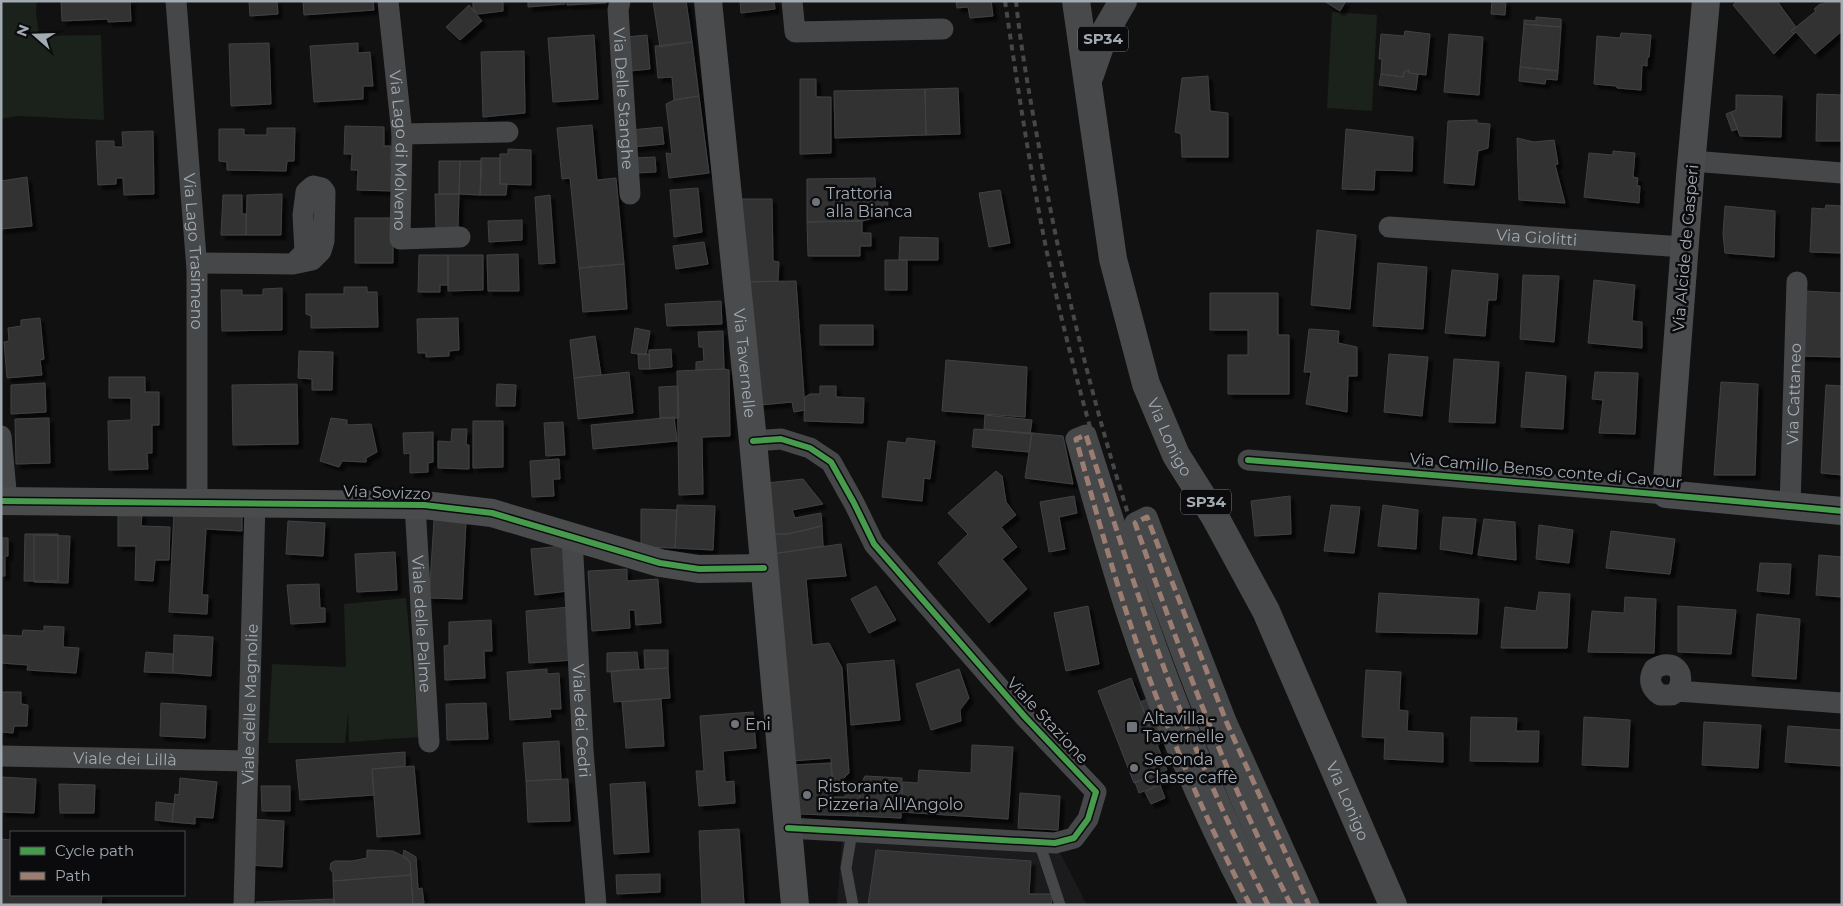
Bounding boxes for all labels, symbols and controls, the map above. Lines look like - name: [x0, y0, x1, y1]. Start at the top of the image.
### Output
- north arrow: [10, 10, 60, 60]
- text: N: [12, 22, 33, 39]
- road number: SP34: [1078, 26, 1128, 52]
- street label: Via Delle Stanghe: [609, 27, 637, 170]
- street label: Via Lago di Molveno: [385, 69, 411, 231]
- street label: Via Alcide de Gasperi: [1669, 164, 1702, 333]
- street label: Via Lago Trasimeno: [179, 172, 206, 330]
- place label: Trattoria alla Bianca: [826, 184, 913, 221]
- marker: Trattoria alla Bianca: [810, 196, 822, 208]
- street label: Via Giolitti: [1495, 225, 1578, 250]
- street label: Via Tavernelle: [729, 307, 760, 419]
- street label: Via Cattaneo: [1783, 343, 1805, 445]
- street label: Via Lonigo: [1143, 395, 1196, 480]
- street label: Via Camillo Benso conte di Cavour: [1409, 449, 1683, 492]
- street label: Via Sovizzo: [343, 481, 431, 504]
- road number: SP34: [1181, 490, 1231, 514]
- street label: Viale delle Palme: [408, 555, 435, 693]
- street label: Viale delle Magnolie: [238, 623, 262, 785]
- street label: Viale dei Cedri: [569, 663, 594, 778]
- street label: Viale Stazione: [1003, 673, 1093, 768]
- place label: Altavilla - Tavernelle: [1143, 709, 1224, 746]
- place label: Eni: [745, 715, 771, 734]
- marker: Eni: [729, 718, 741, 730]
- marker: Altavilla - Tavernelle: [1125, 720, 1139, 734]
- street label: Viale dei Lillà: [73, 748, 177, 770]
- place label: Seconda Classe caffè: [1144, 750, 1237, 787]
- street label: Via Lonigo: [1322, 759, 1373, 844]
- marker: Seconda Classe caffè: [1128, 762, 1140, 774]
- place label: Ristorante Pizzeria All'Angolo: [817, 777, 963, 814]
- marker: Ristorante Pizzeria All'Angolo: [801, 789, 813, 801]
- legend: [10, 831, 185, 896]
- text: Cycle path: [55, 841, 134, 860]
- text: Path: [55, 866, 91, 885]

